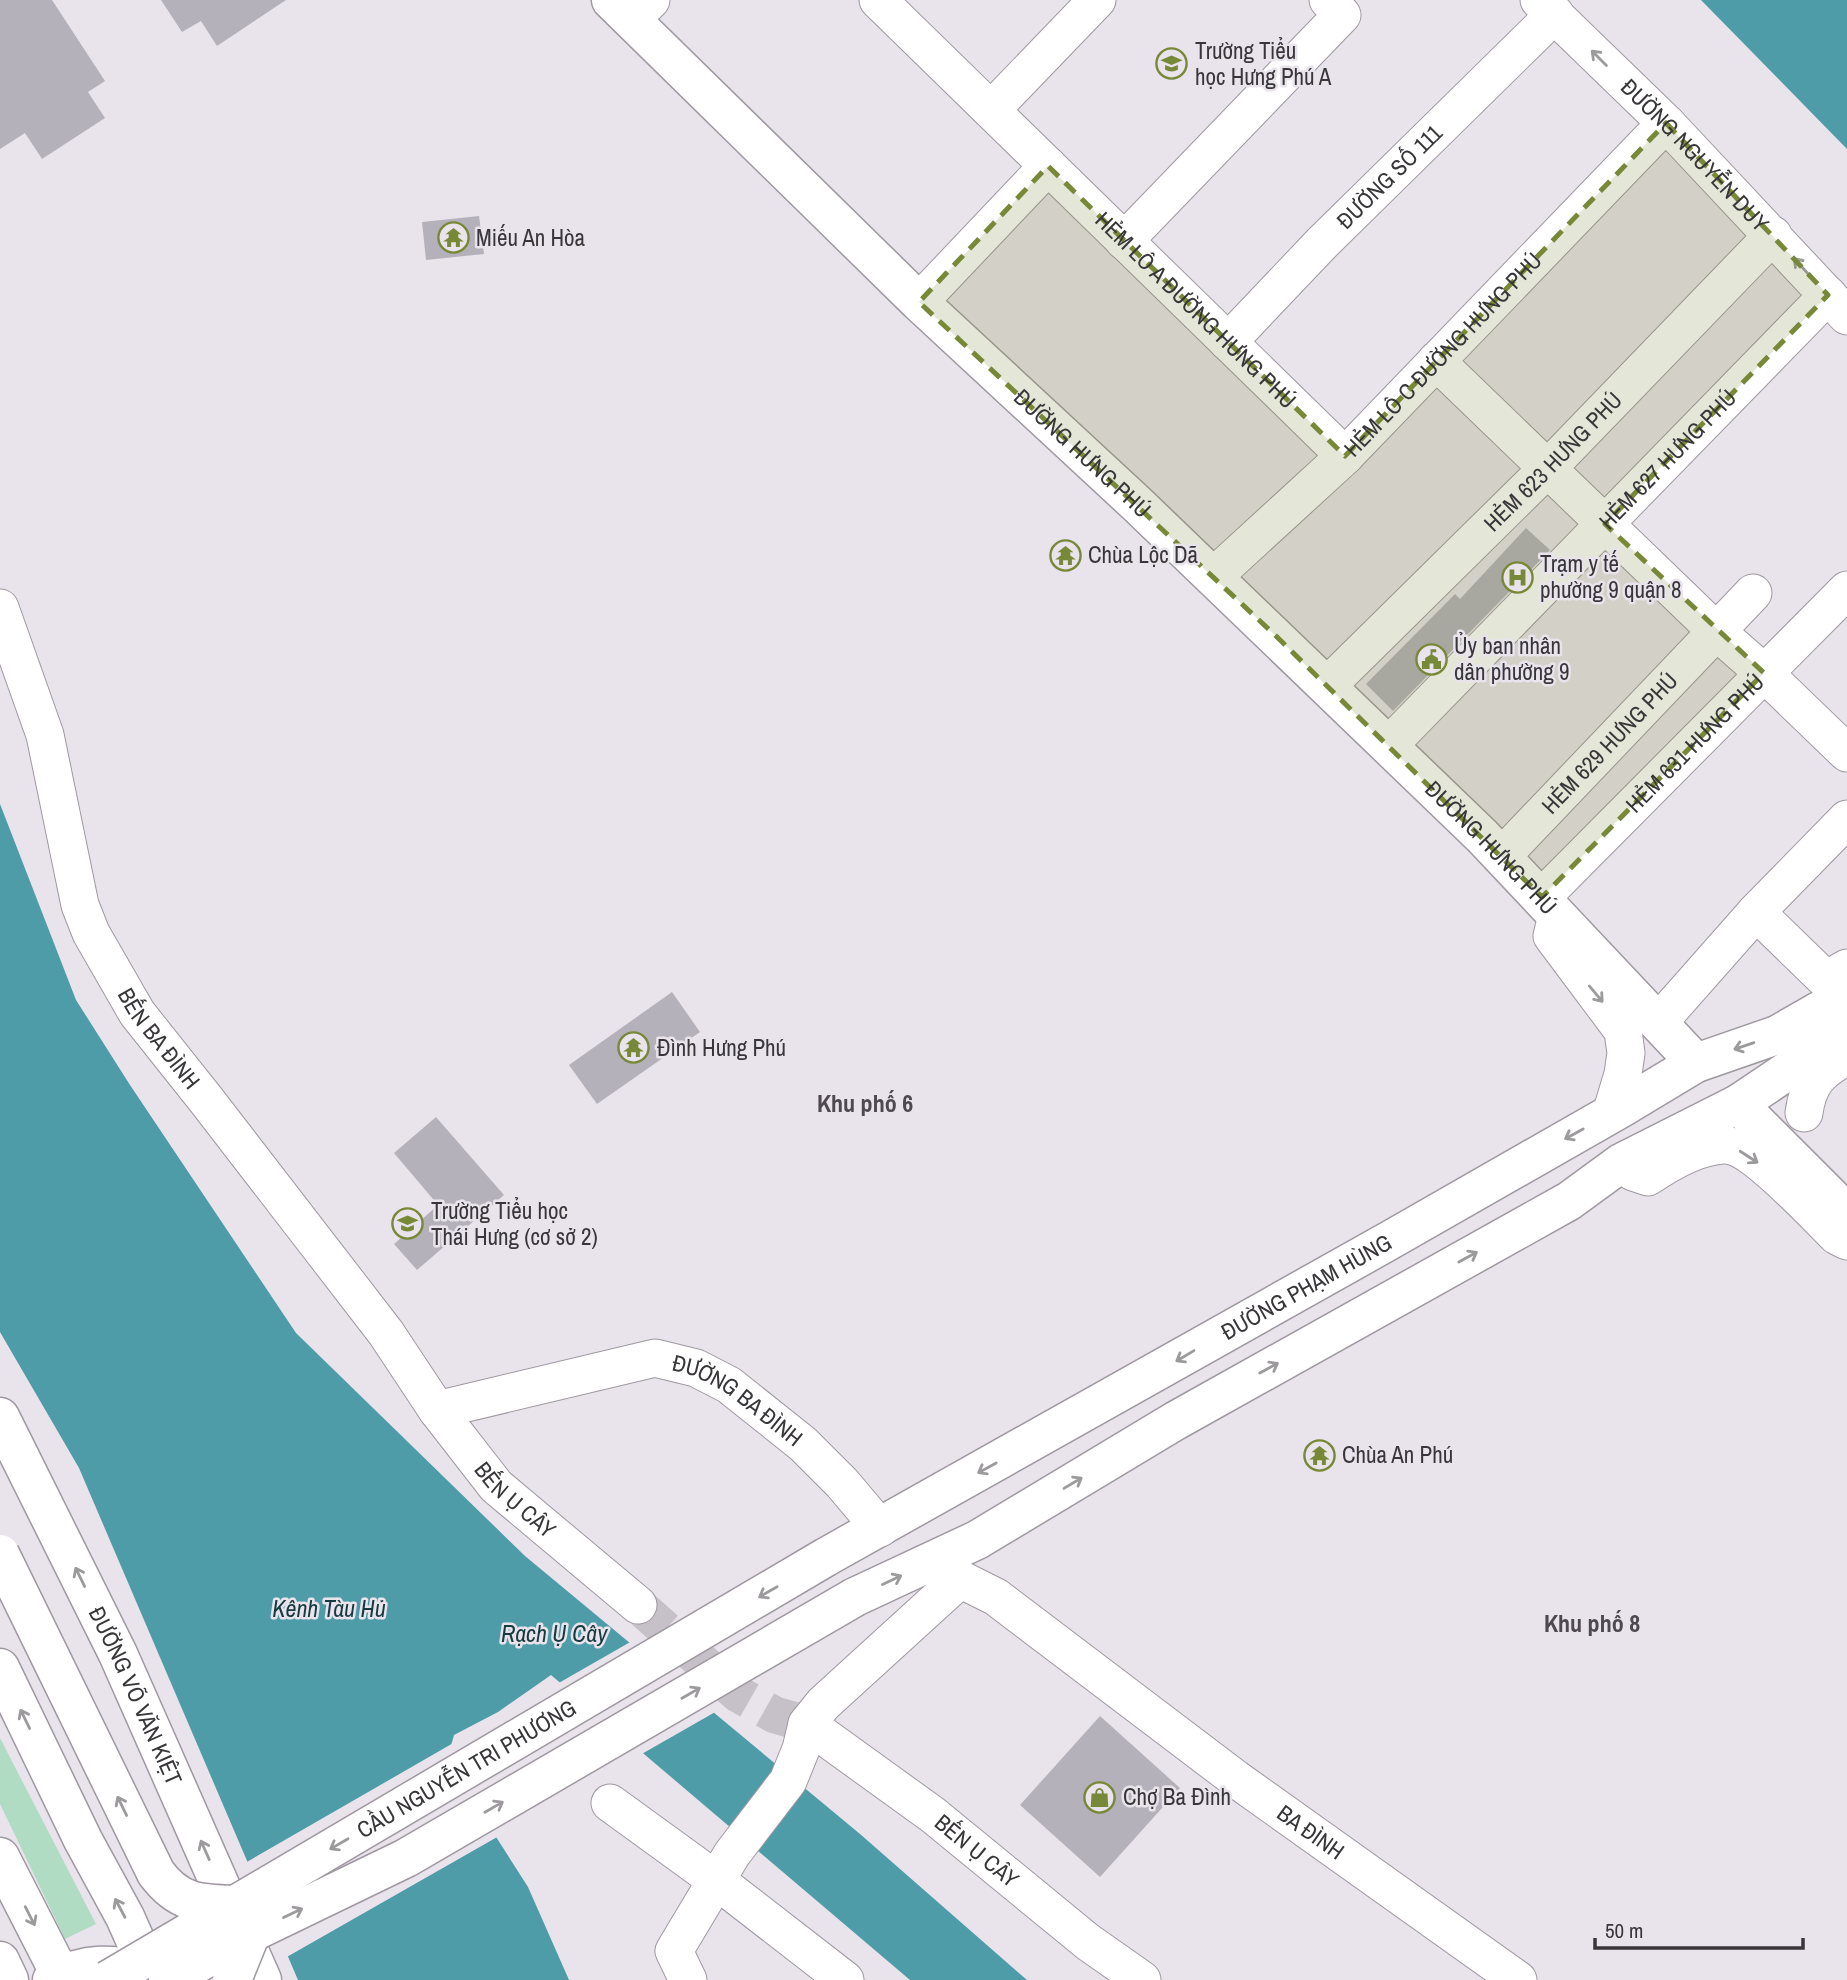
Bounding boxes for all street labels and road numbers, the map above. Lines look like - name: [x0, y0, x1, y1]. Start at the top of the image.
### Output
- street label: ĐƯỜNG NGUYỄN DUY: [1614, 72, 1776, 239]
- street label: ĐƯỜNG SỐ 111: [1329, 117, 1449, 235]
- street label: HẺM LÔ A ĐƯỜNG HƯNG PHÚ: [1089, 205, 1303, 415]
- street label: HẺM LÔ C ĐƯỜNG HƯNG PHÚ: [1337, 245, 1548, 463]
- street label: ĐƯỜNG HƯNG PHÚ: [1008, 382, 1158, 524]
- street label: HẺM 627 HƯNG PHÚ: [1592, 382, 1743, 536]
- street label: HẺM 623 HƯNG PHÚ: [1477, 385, 1628, 538]
- street label: HẺM 629 HƯNG PHÚ: [1534, 665, 1684, 820]
- street label: HẺM 631 HƯNG PHÚ: [1619, 666, 1771, 819]
- street label: ĐƯỜNG HƯNG PHÚ: [1419, 774, 1564, 921]
- street label: BẾN BA ĐÌNH: [111, 982, 207, 1095]
- street label: ĐƯỜNG PHẠM HÙNG: [1215, 1226, 1397, 1347]
- street label: ĐƯỜNG BA ĐÌNH: [669, 1347, 809, 1453]
- street label: BẾN Ụ CÂY: [468, 1455, 563, 1545]
- street label: ĐƯỜNG VÕ VĂN KIỆT: [82, 1601, 190, 1790]
- street label: CẦU NGUYỄN TRI PHƯƠNG: [351, 1692, 581, 1845]
- street label: BA ĐÌNH: [1271, 1797, 1351, 1866]
- street label: BẾN Ụ CÂY: [928, 1807, 1026, 1895]

